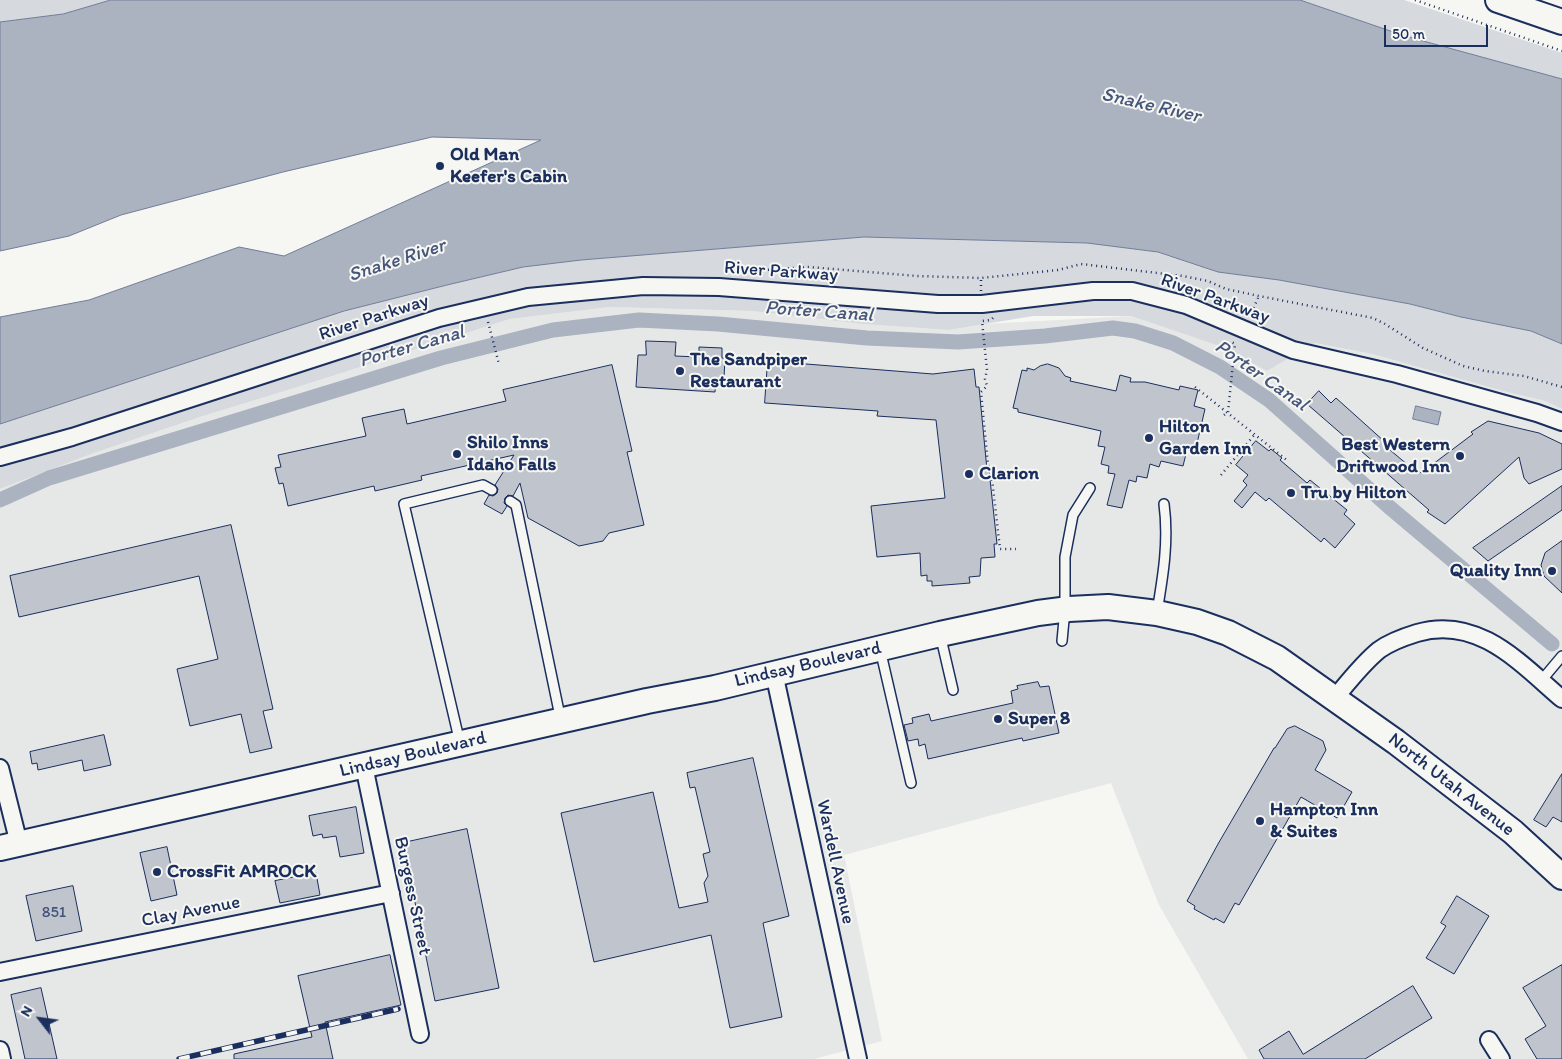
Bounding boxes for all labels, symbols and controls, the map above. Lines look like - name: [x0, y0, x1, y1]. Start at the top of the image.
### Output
- scale bar: [1387, 15, 1491, 47]
- text: 50 m: [1392, 25, 1425, 43]
- water label: Snake River: [1099, 83, 1203, 129]
- place label: Old Man Keefer's Cabin: [450, 144, 567, 188]
- marker: Old Man Keefer's Cabin: [434, 160, 446, 172]
- water label: Snake River: [345, 234, 449, 288]
- street label: River Parkway: [723, 257, 839, 287]
- street label: River Parkway: [1157, 269, 1273, 329]
- street label: River Parkway: [316, 290, 432, 346]
- water label: Porter Canal: [764, 296, 874, 328]
- water label: Porter Canal: [357, 321, 467, 373]
- water label: Porter Canal: [1210, 335, 1312, 417]
- place label: The Sandpiper Restaurant: [690, 349, 807, 393]
- marker: The Sandpiper Restaurant: [674, 365, 686, 377]
- place label: Hilton Garden Inn: [1159, 416, 1252, 460]
- place label: Shilo Inns Idaho Falls: [467, 432, 556, 476]
- marker: Hilton Garden Inn: [1143, 432, 1155, 444]
- place label: Best Western Driftwood Inn: [1336, 434, 1450, 478]
- marker: Shilo Inns Idaho Falls: [451, 448, 463, 460]
- marker: Best Western Driftwood Inn: [1454, 450, 1466, 462]
- place label: Clarion: [979, 463, 1039, 485]
- marker: Clarion: [963, 468, 975, 480]
- place label: Tru by Hilton: [1301, 482, 1407, 504]
- marker: Tru by Hilton: [1285, 487, 1297, 499]
- place label: Quality Inn: [1450, 560, 1542, 582]
- marker: Quality Inn: [1546, 565, 1558, 577]
- street label: Lindsay Boulevard: [732, 637, 884, 693]
- place label: Super 8: [1008, 708, 1070, 730]
- marker: Super 8: [992, 713, 1004, 725]
- street label: Lindsay Boulevard: [337, 727, 489, 783]
- street label: North Utah Avenue: [1383, 728, 1519, 842]
- street label: Wardell Avenue: [811, 798, 859, 926]
- place label: Hampton Inn & Suites: [1270, 799, 1378, 843]
- marker: Hampton Inn & Suites: [1254, 815, 1266, 827]
- street label: Burgess Street: [388, 835, 436, 957]
- place label: CrossFit AMROCK: [167, 861, 316, 883]
- marker: CrossFit AMROCK: [151, 866, 163, 878]
- street label: Clay Avenue: [140, 891, 242, 933]
- house number: 851: [42, 903, 66, 923]
- north arrow: [15, 994, 65, 1044]
- text: N: [17, 1003, 36, 1020]

